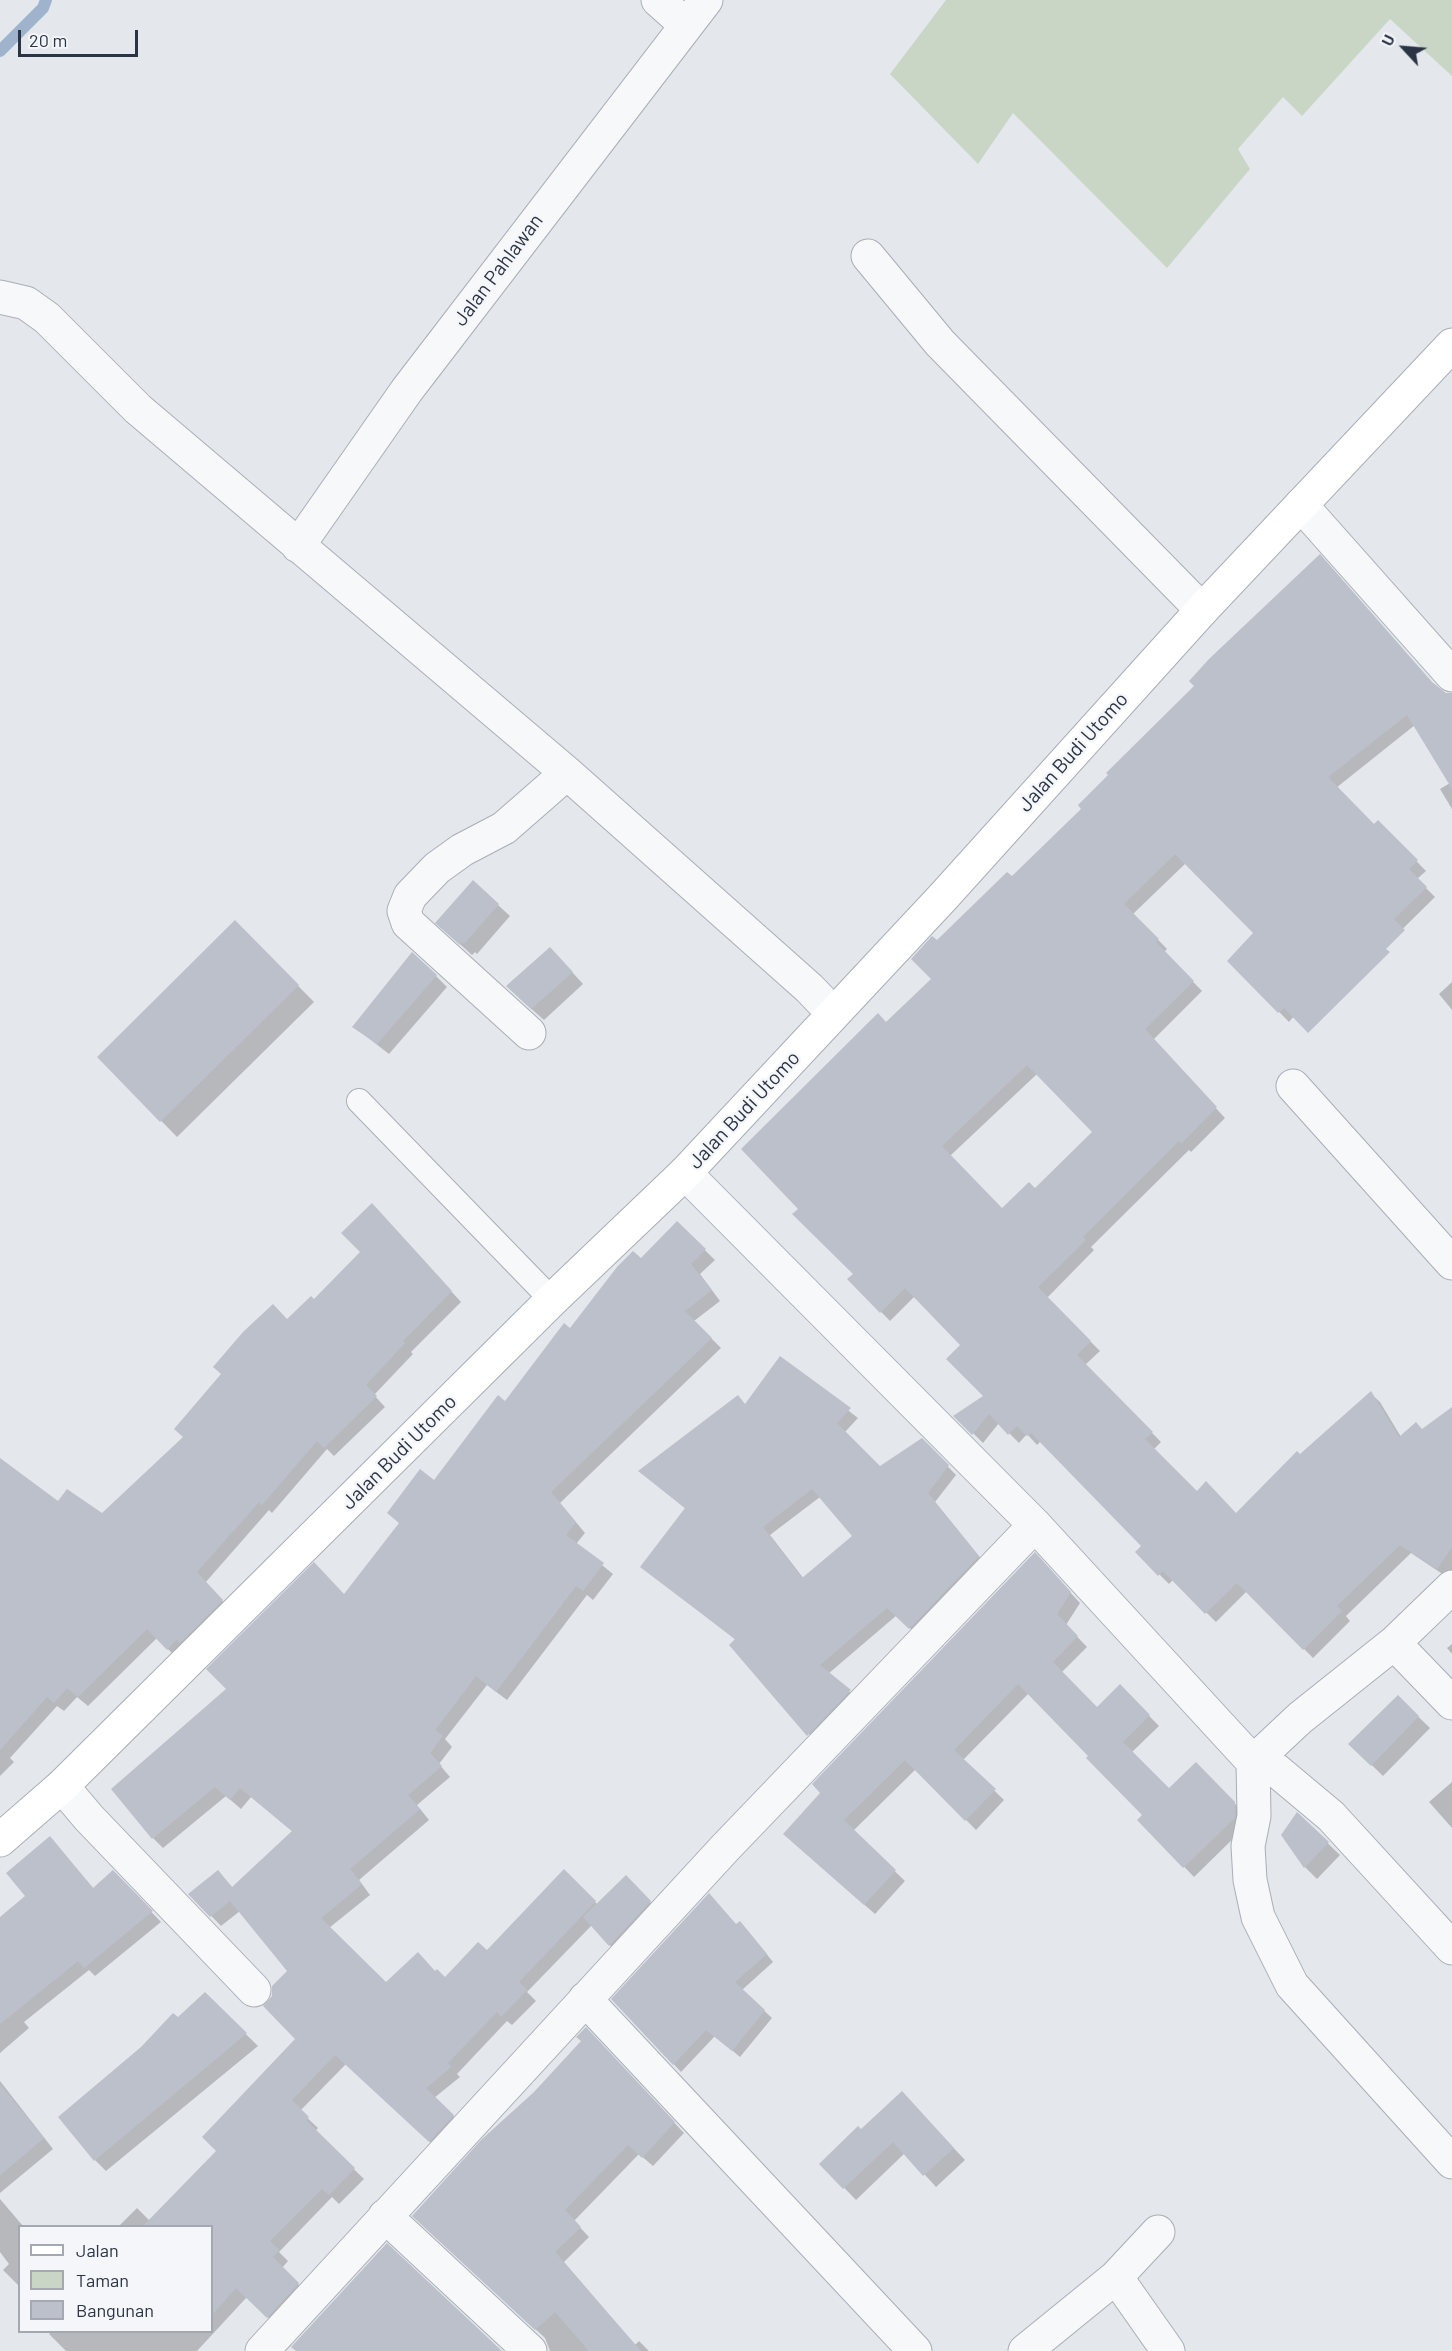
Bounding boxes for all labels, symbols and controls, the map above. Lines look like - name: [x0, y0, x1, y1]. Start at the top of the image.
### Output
- scale bar: [21, 18, 141, 56]
- north arrow: [1374, 18, 1434, 78]
- text: 20 m: [29, 29, 67, 51]
- text: U: [1377, 31, 1398, 49]
- street label: Jalan Pahlawan: [448, 209, 548, 331]
- street label: Jalan Budi Utomo: [1013, 687, 1133, 817]
- street label: Jalan Budi Utomo: [683, 1046, 805, 1174]
- street label: Jalan Budi Utomo: [337, 1390, 461, 1514]
- legend: [18, 2225, 213, 2333]
- text: Jalan: [76, 2239, 119, 2261]
- text: Taman: [76, 2269, 129, 2291]
- text: Bangunan: [76, 2299, 154, 2321]

